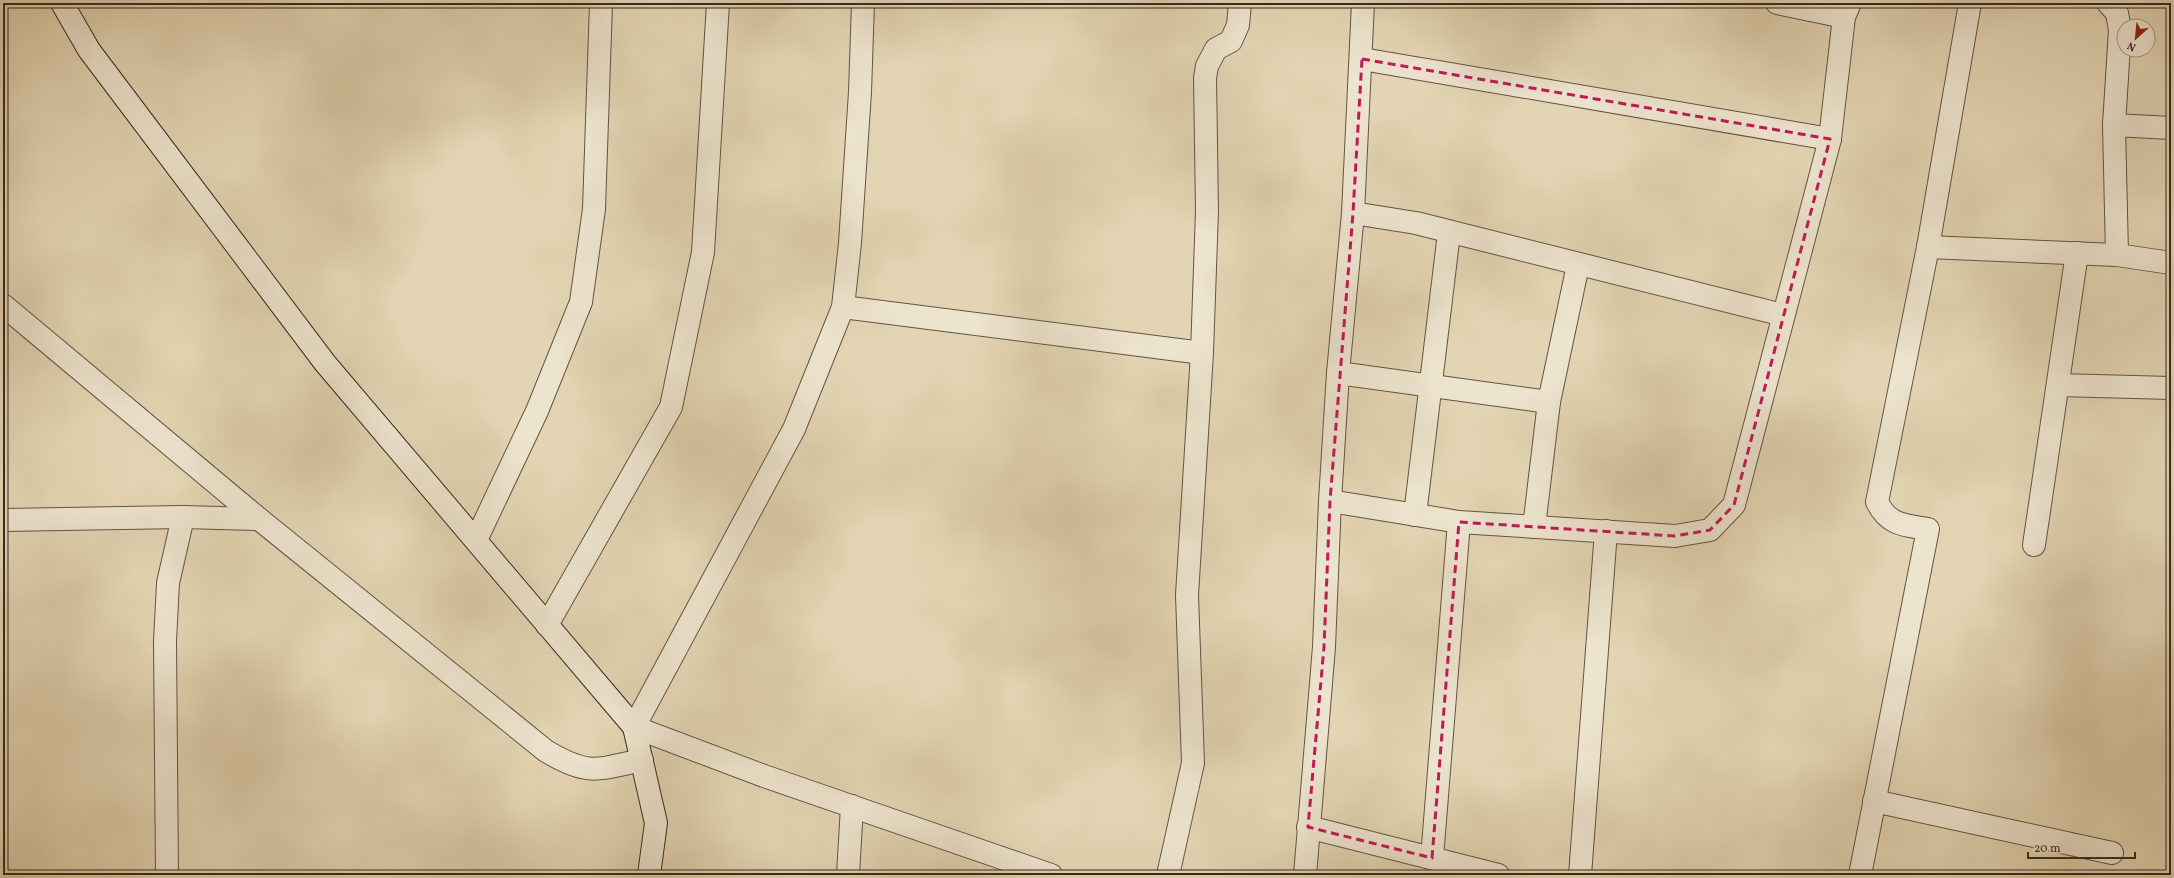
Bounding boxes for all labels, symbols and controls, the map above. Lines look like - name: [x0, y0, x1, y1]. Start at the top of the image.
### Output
- north arrow: [2116, 18, 2156, 58]
- text: N: [2125, 37, 2139, 54]
- scale bar: [2028, 834, 2135, 860]
- text: 20 m: [2034, 841, 2061, 857]

